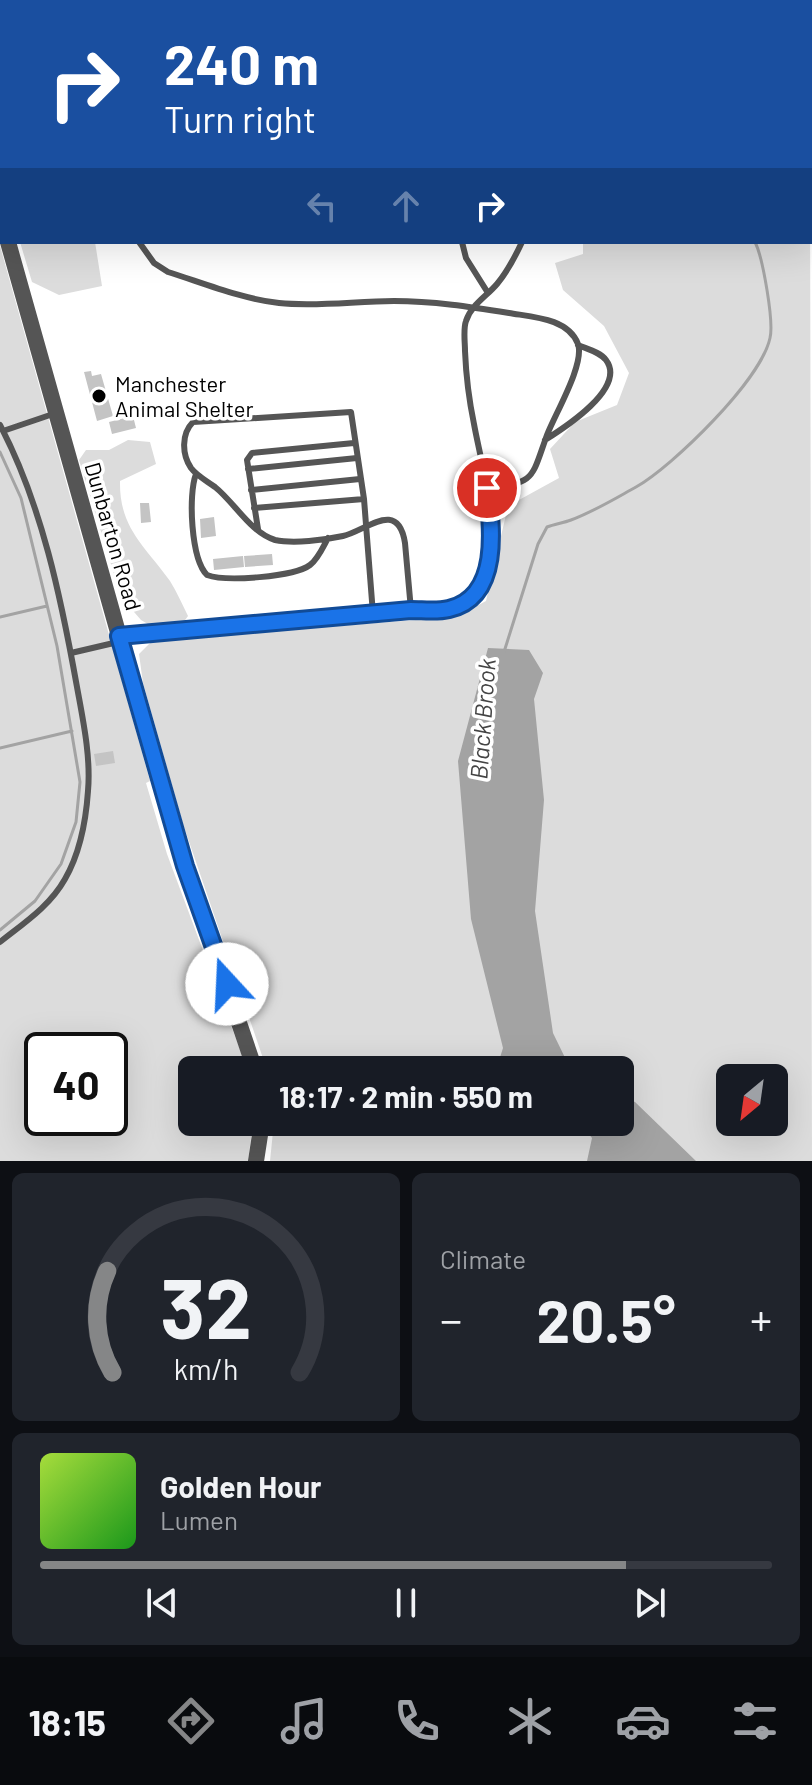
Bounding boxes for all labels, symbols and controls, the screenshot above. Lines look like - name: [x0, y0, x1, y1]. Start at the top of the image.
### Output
- text: 240 m: [164, 29, 319, 96]
- icon: right: [32, 32, 136, 136]
- text: Turn right: [164, 97, 316, 140]
- icon: left: [300, 184, 344, 228]
- icon: ahead: [384, 184, 428, 228]
- icon: right: [468, 184, 512, 228]
- place label: Manchester Animal Shelter: [115, 370, 253, 421]
- marker: Manchester Animal Shelter: [90, 387, 108, 405]
- pin: [453, 454, 521, 522]
- street label: Dunbarton Road: [80, 459, 148, 613]
- icon: arrive: [465, 466, 509, 510]
- water label: Black Brook: [463, 657, 501, 780]
- position arrow: [185, 942, 269, 1026]
- speed limit sign: 40: [24, 1032, 128, 1136]
- north arrow: [716, 1064, 788, 1136]
- map controls: [716, 1064, 788, 1136]
- text: 18:17 · 2 min · 550 m: [279, 1078, 533, 1114]
- text: Climate: [440, 1243, 526, 1274]
- text: 32: [160, 1256, 252, 1356]
- text: 20.5°: [537, 1283, 675, 1355]
- text: −: [440, 1292, 462, 1345]
- text: +: [750, 1292, 772, 1345]
- text: km/h: [174, 1351, 238, 1386]
- text: Golden Hour: [160, 1468, 322, 1504]
- text: Lumen: [160, 1504, 238, 1535]
- icon: previous: [140, 1581, 184, 1625]
- icon: pause: [384, 1581, 428, 1625]
- icon: next: [628, 1581, 672, 1625]
- icon: directions: [163, 1693, 219, 1749]
- icon: music: [276, 1693, 332, 1749]
- icon: phone: [389, 1693, 445, 1749]
- icon: climate: [502, 1693, 558, 1749]
- icon: car: [615, 1693, 671, 1749]
- icon: filters: [727, 1693, 783, 1749]
- text: 18:15: [28, 1700, 106, 1743]

